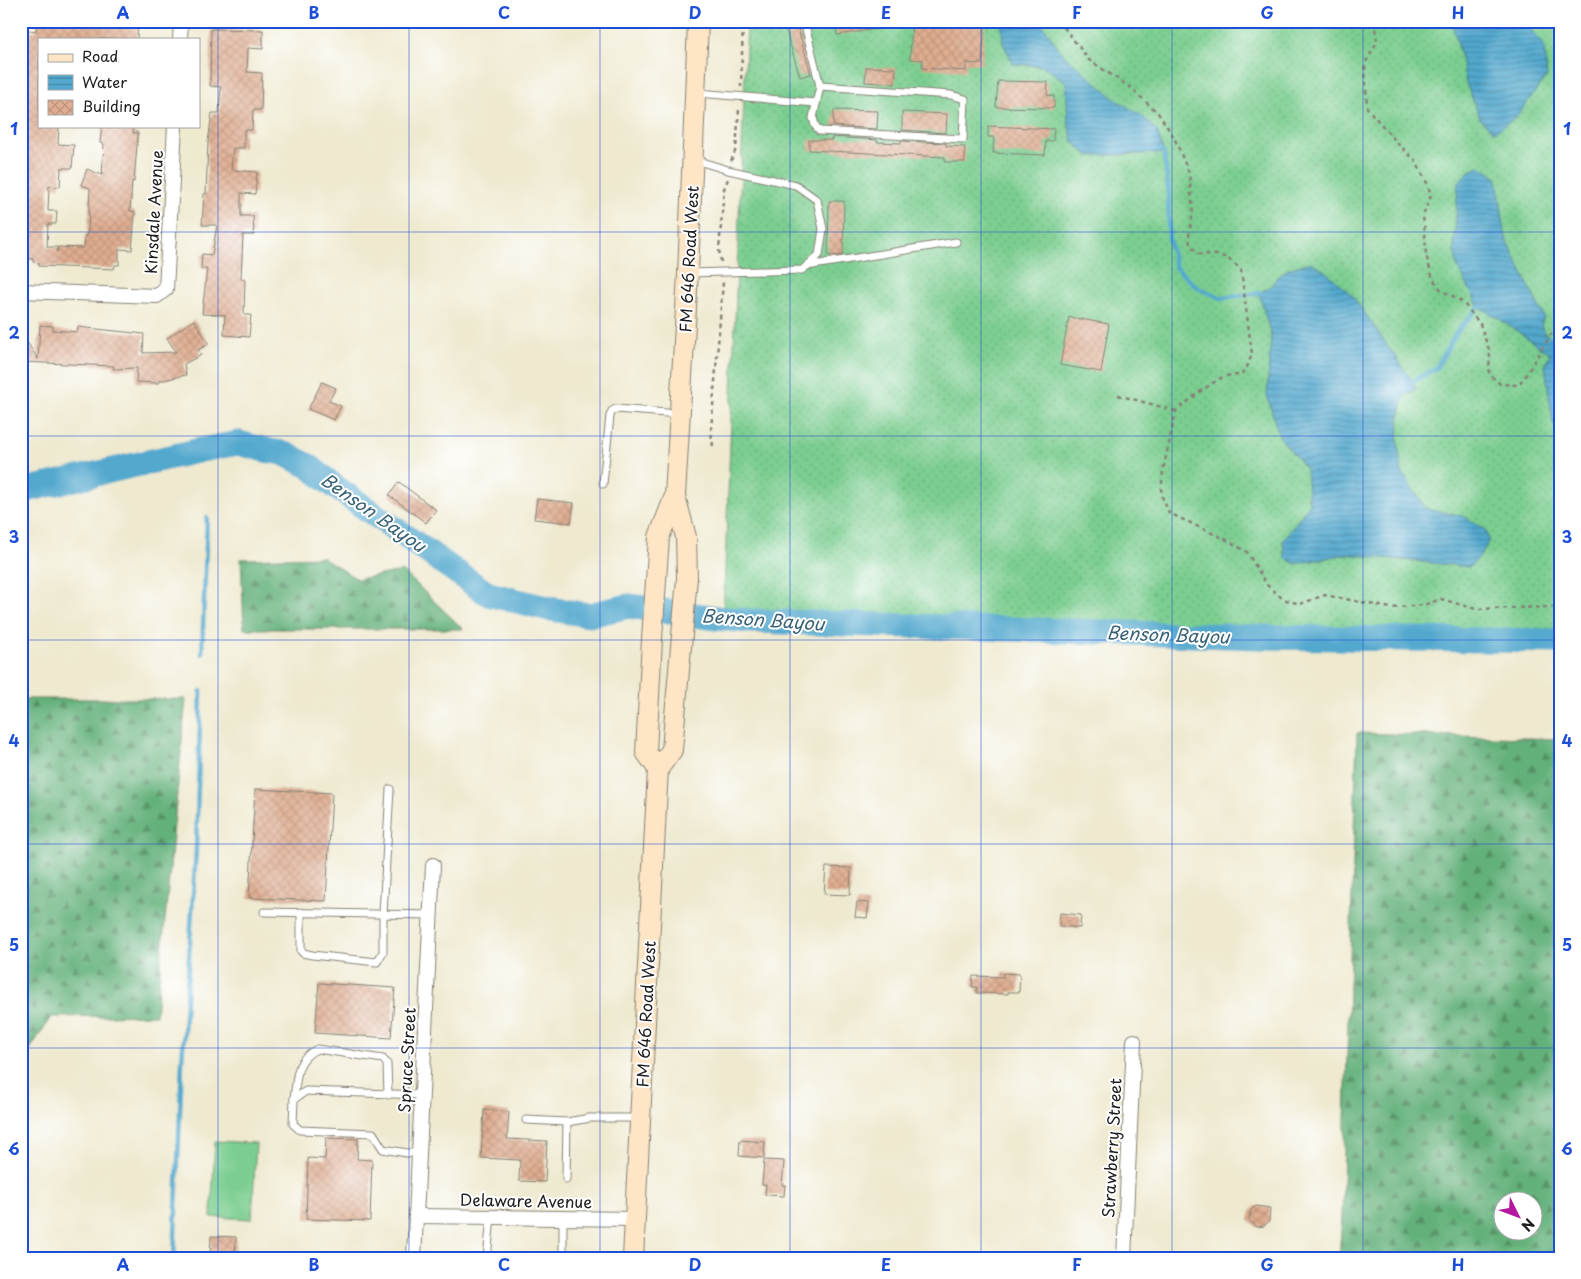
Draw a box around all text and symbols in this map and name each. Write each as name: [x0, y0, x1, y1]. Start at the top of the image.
text: A: [117, 0, 130, 24]
text: B: [309, 0, 320, 24]
text: C: [498, 0, 510, 24]
text: D: [689, 0, 701, 24]
text: E: [881, 0, 891, 24]
text: F: [1072, 0, 1082, 24]
text: G: [1260, 0, 1274, 24]
text: H: [1452, 0, 1464, 24]
legend: [38, 38, 200, 128]
text: Road: [82, 44, 118, 67]
text: Water: [82, 70, 127, 93]
text: Building: [82, 94, 141, 117]
text: 1: [10, 116, 18, 140]
text: 1: [1563, 116, 1571, 140]
street label: Kinsdale Avenue: [138, 150, 168, 274]
street label: FM 646 Road West: [672, 185, 704, 333]
text: 2: [8, 320, 20, 344]
text: 2: [1561, 320, 1573, 344]
water label: Benson Bayou: [316, 466, 433, 559]
text: 3: [9, 524, 19, 548]
text: 3: [1562, 524, 1572, 548]
water label: Benson Bayou: [701, 601, 827, 637]
water label: Benson Bayou: [1106, 618, 1231, 650]
text: 4: [9, 728, 20, 752]
text: 4: [1562, 728, 1573, 752]
text: 5: [9, 932, 19, 956]
text: 5: [1562, 932, 1572, 956]
street label: FM 646 Road West: [629, 940, 661, 1088]
street label: Spruce Street: [391, 1006, 421, 1113]
street label: Strawberry Street: [1095, 1077, 1127, 1219]
text: 6: [8, 1136, 20, 1160]
text: 6: [1561, 1136, 1573, 1160]
street label: Delaware Avenue: [460, 1187, 592, 1213]
north arrow: [1494, 1192, 1544, 1242]
text: N: [1517, 1214, 1540, 1236]
text: A: [117, 1252, 130, 1276]
text: B: [309, 1252, 320, 1276]
text: C: [498, 1252, 510, 1276]
text: D: [689, 1252, 701, 1276]
text: E: [881, 1252, 891, 1276]
text: F: [1072, 1252, 1082, 1276]
text: G: [1260, 1252, 1274, 1276]
text: H: [1452, 1252, 1464, 1276]

